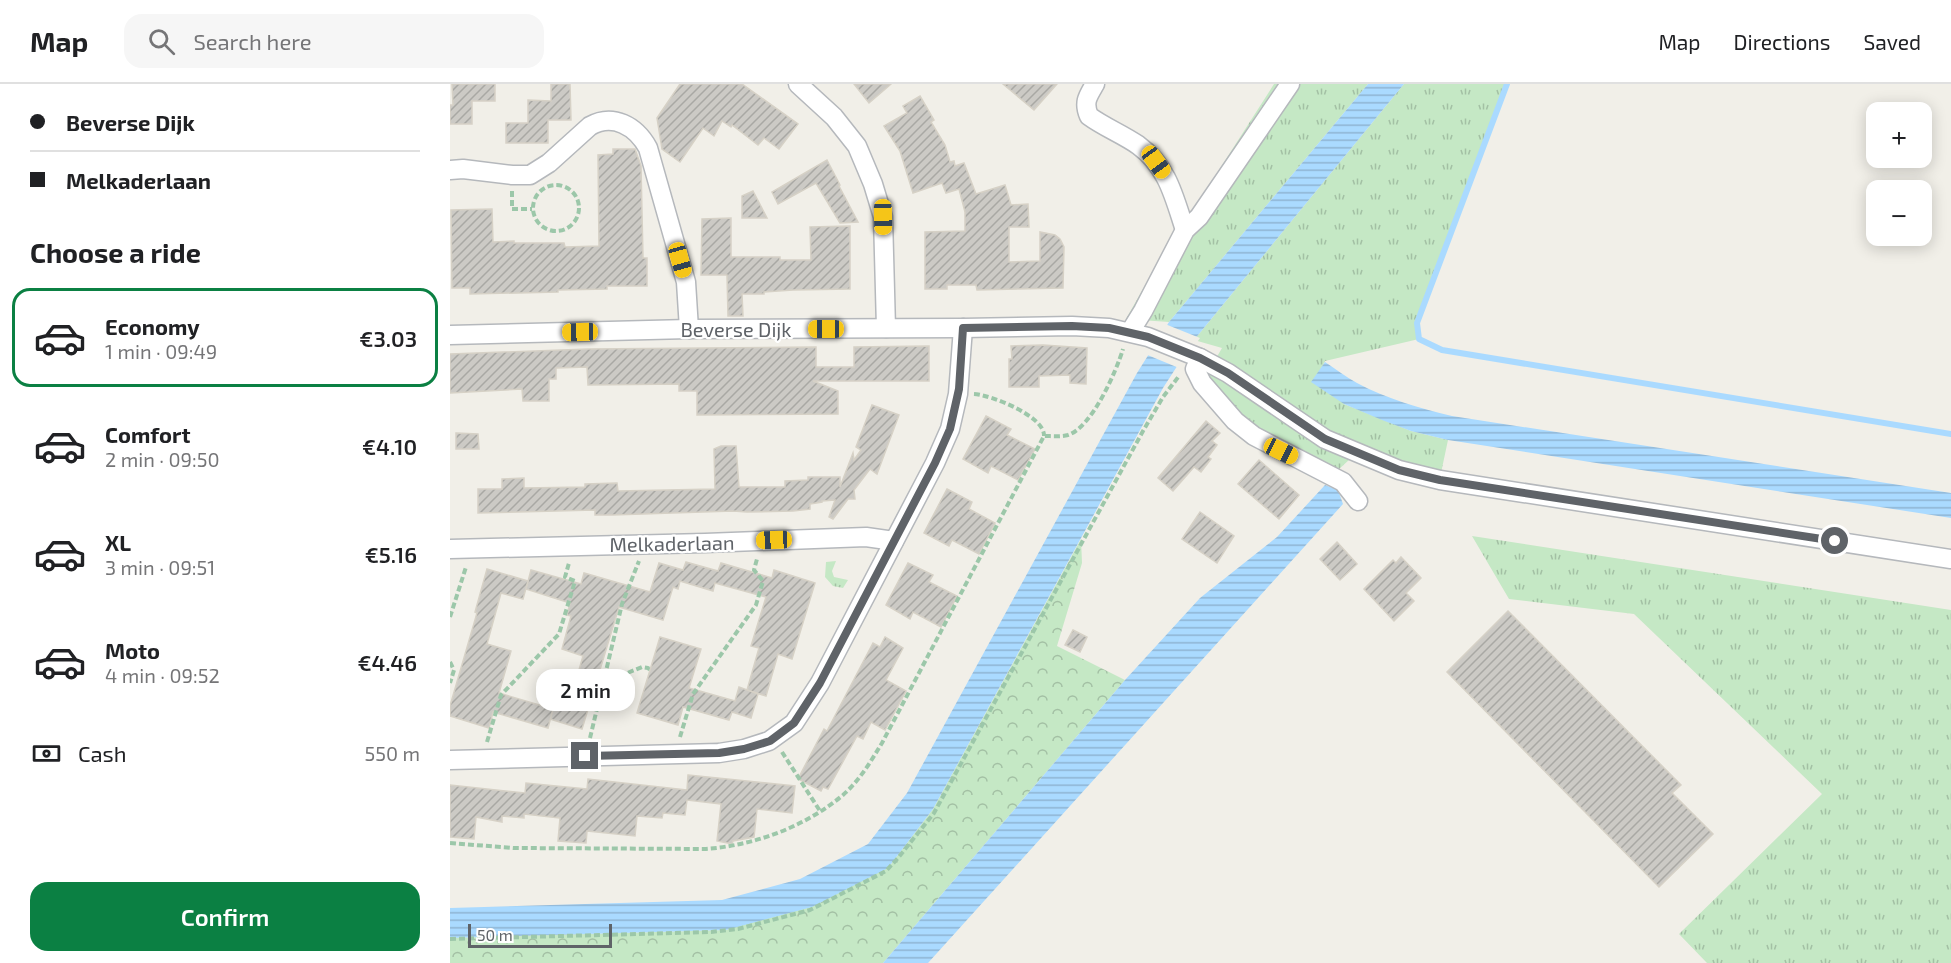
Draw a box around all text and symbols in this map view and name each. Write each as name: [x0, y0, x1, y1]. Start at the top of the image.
search box: [124, 14, 544, 68]
text: Map: [30, 24, 88, 58]
icon: search: [145, 25, 178, 58]
text: Search here: [193, 28, 312, 54]
text: Map: [1658, 29, 1701, 54]
text: Directions: [1734, 29, 1830, 54]
text: Saved: [1863, 29, 1921, 54]
map controls: [1866, 102, 1932, 246]
button: +: [1866, 102, 1932, 168]
text: Beverse Dijk: [66, 109, 195, 135]
car: [1138, 142, 1174, 182]
text: Melkaderlaan: [66, 167, 211, 193]
button: −: [1866, 180, 1932, 246]
car: [874, 199, 892, 235]
text: Choose a ride: [30, 236, 201, 268]
car: [666, 240, 694, 280]
icon: car: [33, 311, 87, 365]
text: Economy: [105, 313, 200, 339]
street label: Beverse Dijk: [680, 317, 792, 341]
car: [808, 320, 844, 338]
car: [562, 323, 598, 341]
text: €3.03: [359, 325, 417, 351]
text: 1 min · 09:49: [105, 339, 217, 363]
icon: car: [33, 419, 87, 473]
text: Comfort: [105, 421, 190, 447]
text: €4.10: [362, 433, 417, 459]
car: [1261, 435, 1301, 467]
text: 2 min · 09:50: [105, 447, 219, 471]
icon: car: [33, 527, 87, 581]
route start: [1821, 527, 1848, 554]
text: XL: [105, 529, 131, 555]
street label: Melkaderlaan: [609, 530, 735, 556]
car: [756, 530, 792, 550]
text: €5.16: [365, 541, 417, 567]
text: 3 min · 09:51: [105, 555, 215, 579]
icon: car: [33, 635, 87, 689]
text: Moto: [105, 637, 160, 663]
text: €4.46: [357, 649, 417, 675]
text: 4 min · 09:52: [105, 663, 220, 687]
callout: 2 min: [536, 669, 634, 711]
text: 2 min: [560, 678, 611, 702]
icon: cash: [30, 737, 63, 770]
text: Cash: [78, 740, 127, 766]
text: 550 m: [365, 741, 420, 765]
route end: [571, 742, 598, 769]
button: Confirm: [30, 882, 420, 951]
scale bar: [468, 921, 612, 948]
text: 50 m: [477, 925, 513, 944]

